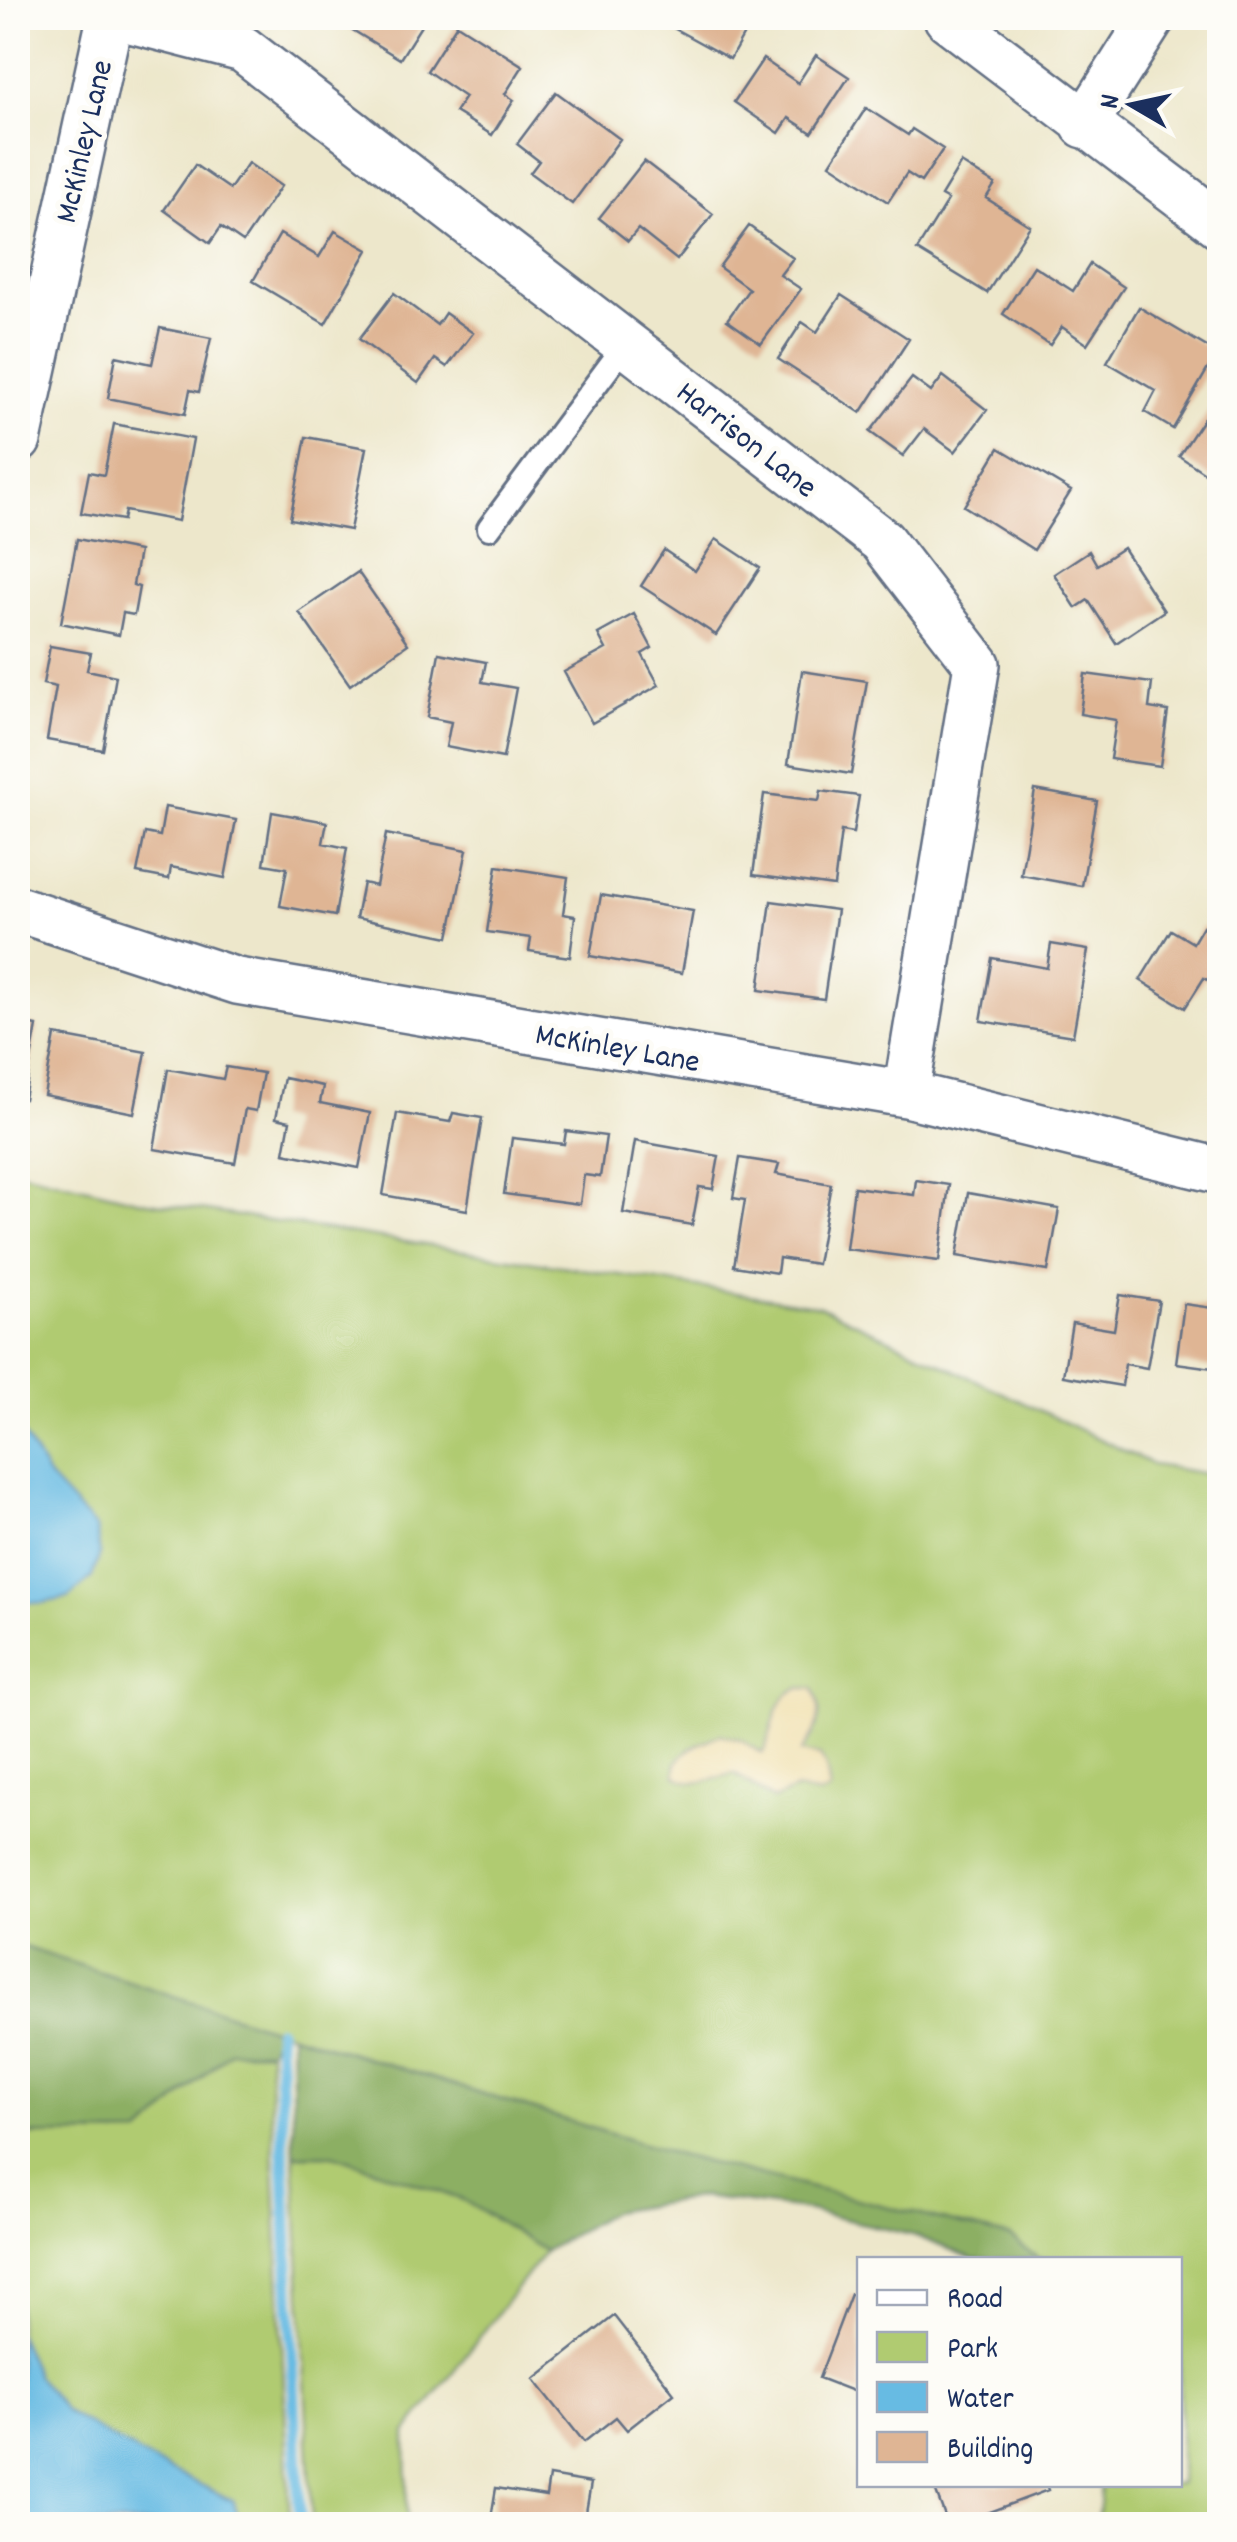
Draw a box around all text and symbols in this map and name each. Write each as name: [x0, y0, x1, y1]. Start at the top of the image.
north arrow: [1082, 55, 1182, 155]
street label: McKinley Lane: [46, 56, 128, 228]
text: N: [1091, 92, 1133, 112]
street label: Harrison Lane: [665, 372, 825, 512]
street label: McKinley Lane: [531, 1014, 703, 1088]
legend: [857, 2257, 1182, 2487]
text: Road: [947, 2280, 1003, 2323]
text: Park: [947, 2330, 998, 2373]
text: Water: [947, 2380, 1014, 2423]
text: Building: [947, 2430, 1033, 2473]

